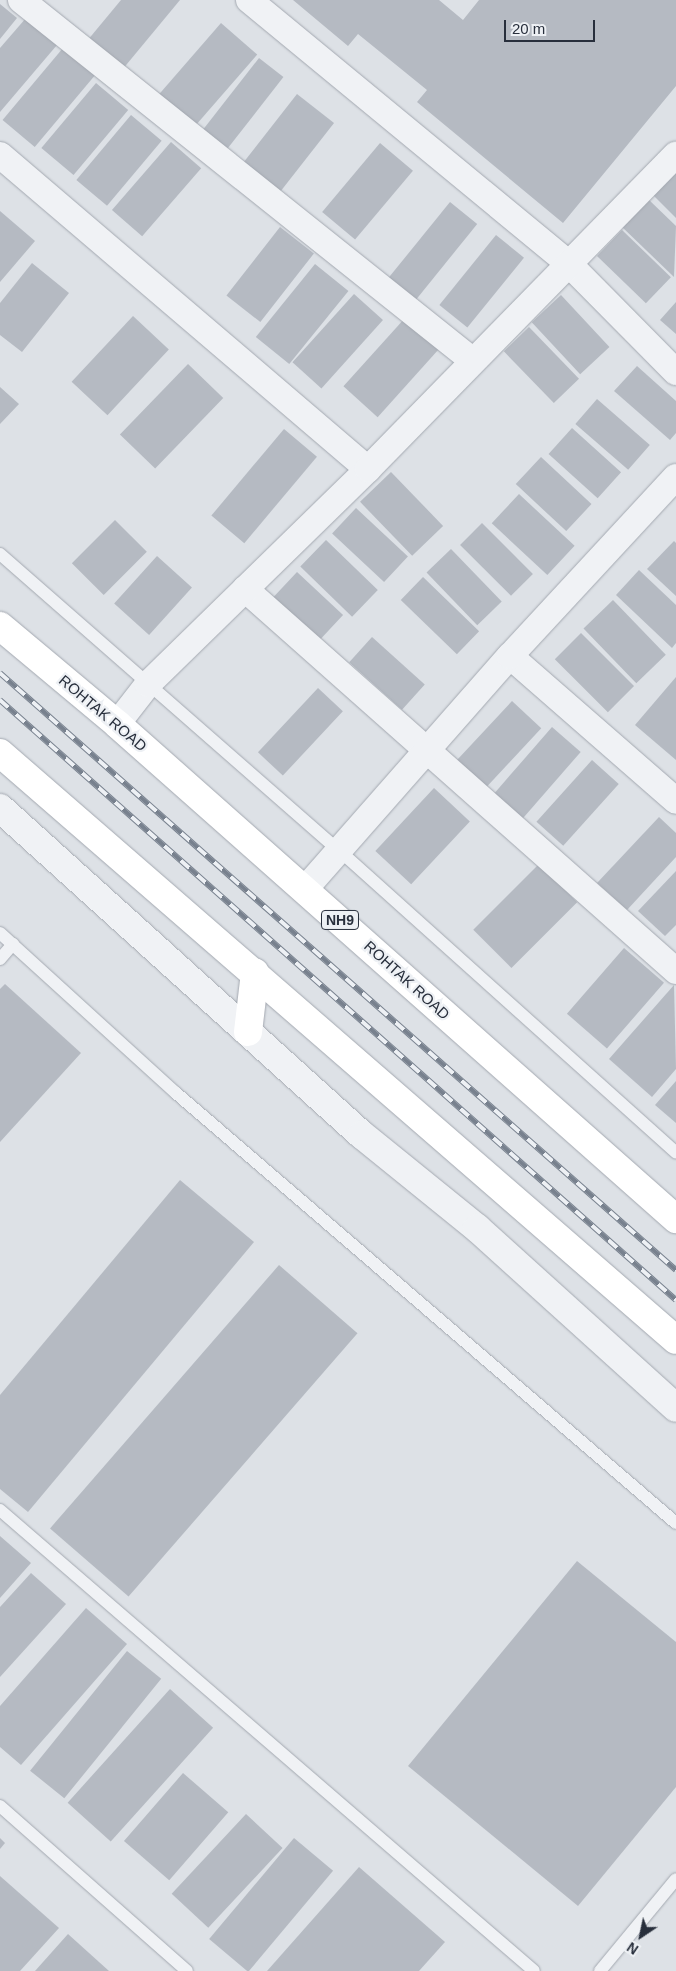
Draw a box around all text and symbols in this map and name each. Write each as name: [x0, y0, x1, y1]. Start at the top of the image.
scale bar: [506, 10, 597, 42]
text: 20 m: [512, 20, 545, 37]
street label: ROHTAK ROAD: [56, 671, 150, 755]
road number: NH9: [320, 908, 360, 932]
street label: ROHTAK ROAD: [361, 937, 453, 1023]
north arrow: [616, 1911, 666, 1961]
text: N: [624, 1939, 641, 1958]

